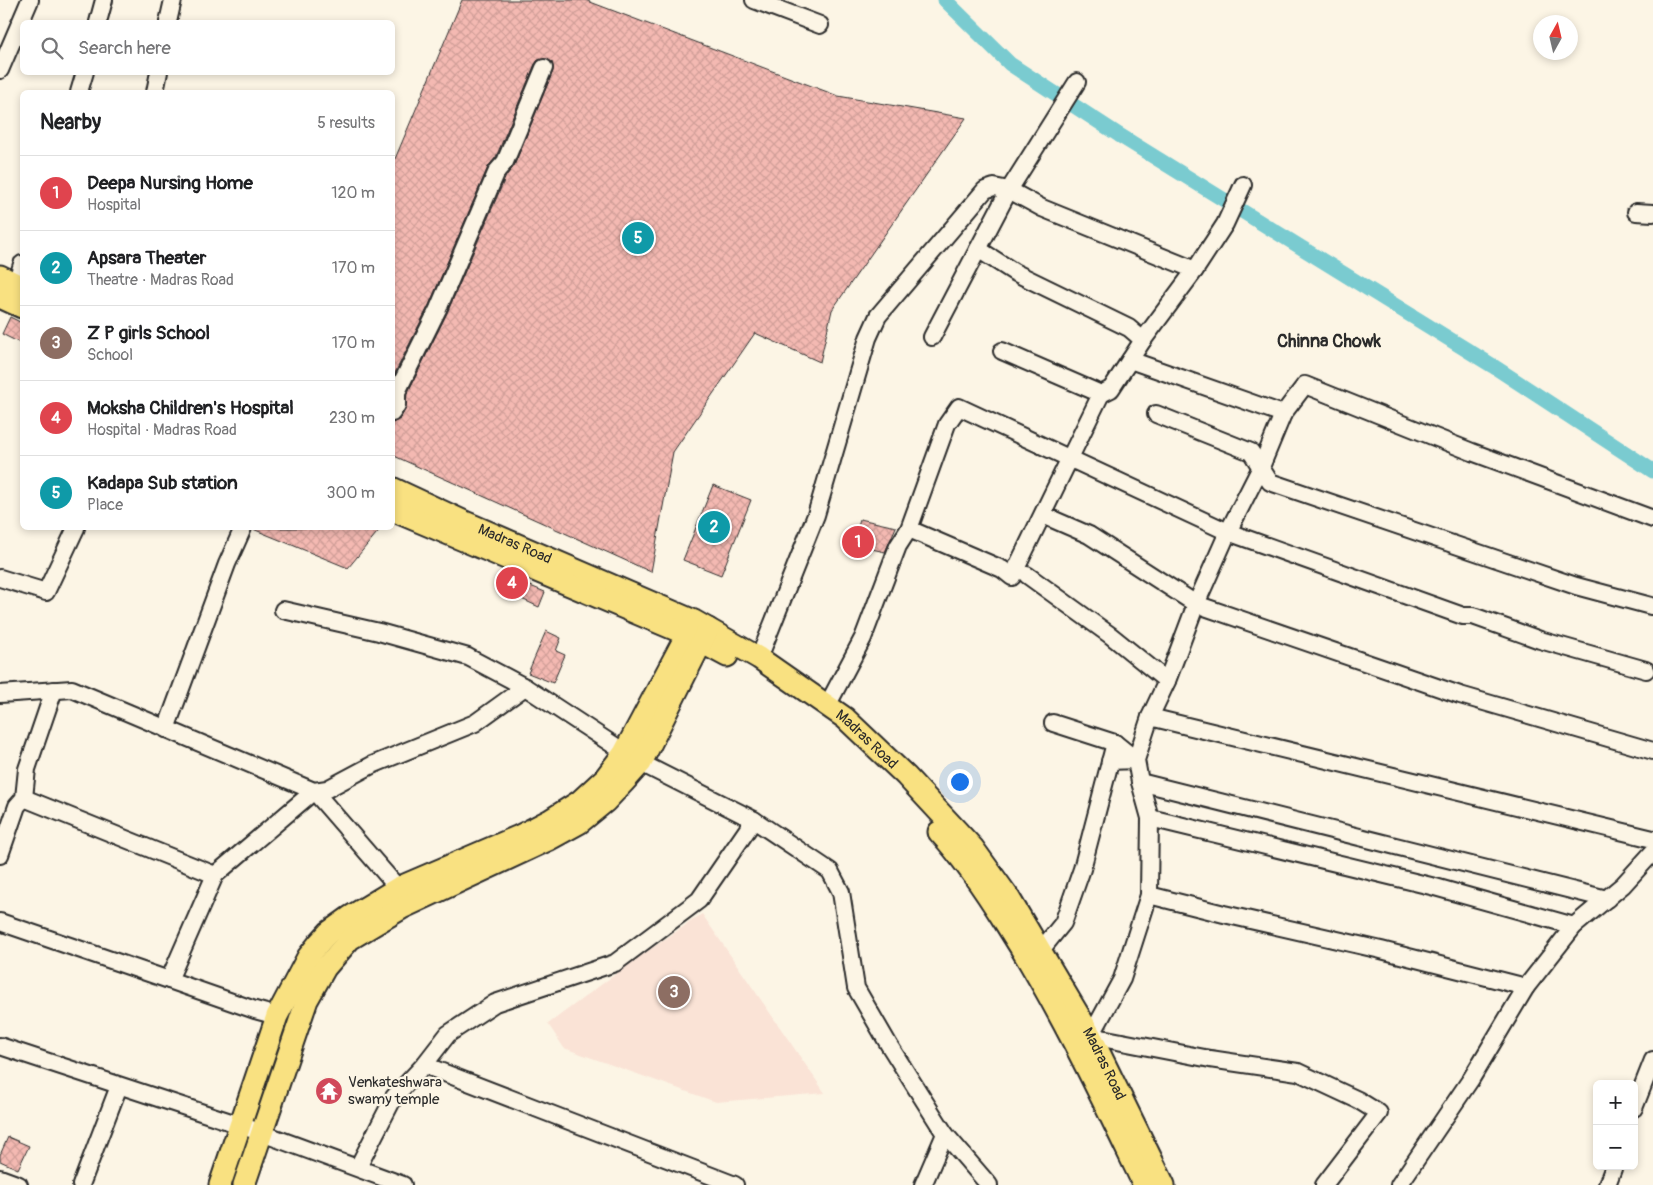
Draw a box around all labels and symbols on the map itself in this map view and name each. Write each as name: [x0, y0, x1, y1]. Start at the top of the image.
north arrow: [1533, 15, 1578, 60]
pin: 5: [622, 219, 654, 257]
district label: Chinna Chowk: [1277, 330, 1382, 353]
pin: 2: [698, 508, 730, 546]
street label: Madras Road: [475, 519, 555, 568]
pin: 1: [842, 523, 874, 561]
pin: 4: [496, 564, 528, 602]
street label: Madras Road: [832, 705, 902, 773]
your location: [947, 769, 973, 795]
pin: 3: [658, 973, 690, 1011]
street label: Madras Road: [1078, 1024, 1130, 1103]
place label: Venkateshwara swamy temple: [348, 1073, 442, 1109]
temple icon: Venkateshwara swamy temple: [314, 1076, 344, 1106]

